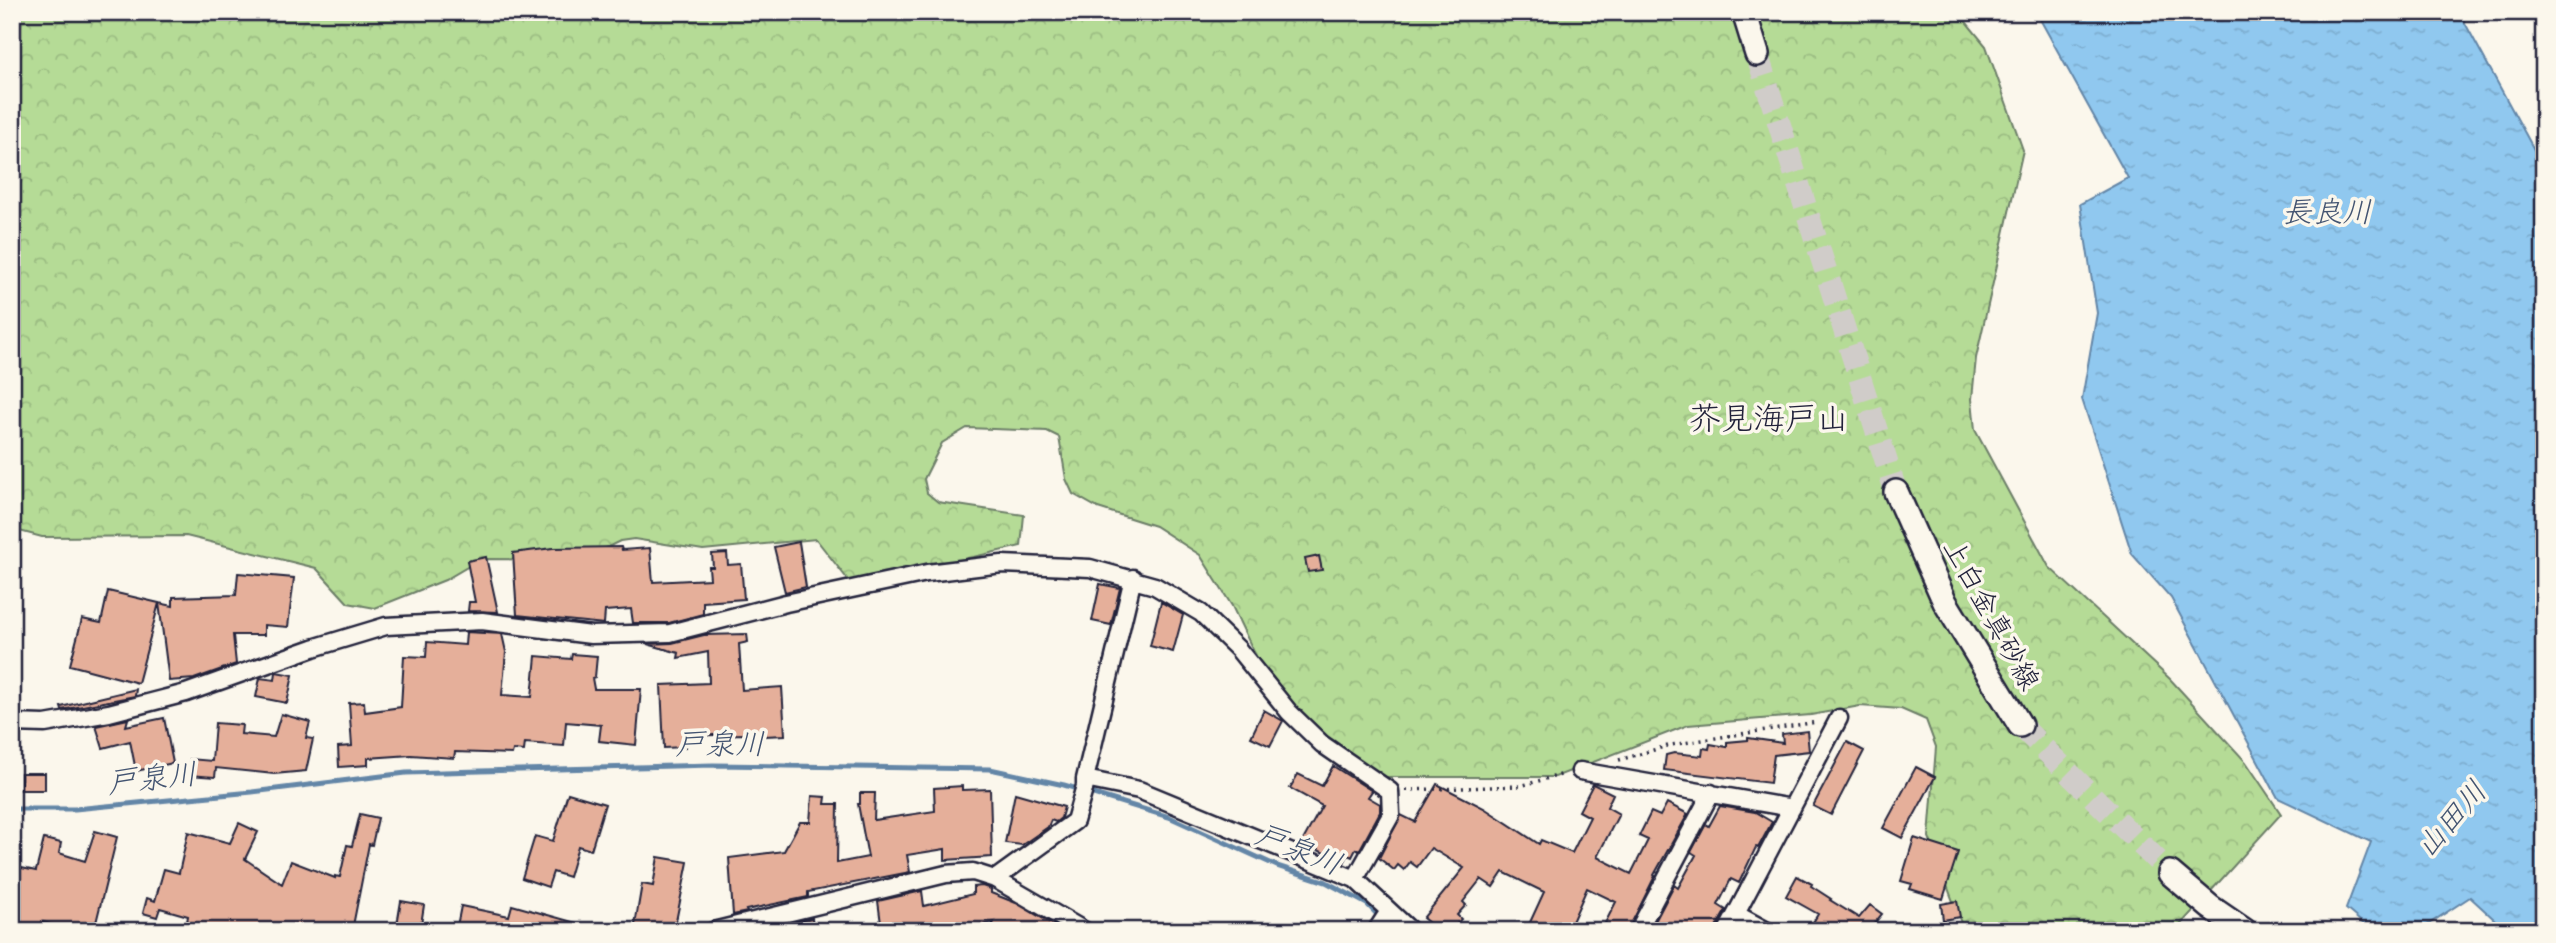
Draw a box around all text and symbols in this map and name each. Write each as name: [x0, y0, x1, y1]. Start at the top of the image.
water label: 長良川: [2282, 194, 2372, 233]
district label: 芥見海戸山: [1689, 399, 1849, 441]
street label: 上白金真砂線: [1933, 533, 2047, 698]
water label: 戸泉川: [675, 726, 765, 765]
water label: 戸泉川: [105, 755, 199, 804]
water label: 山田川: [2408, 773, 2496, 867]
water label: 戸泉川: [1249, 815, 1347, 885]

